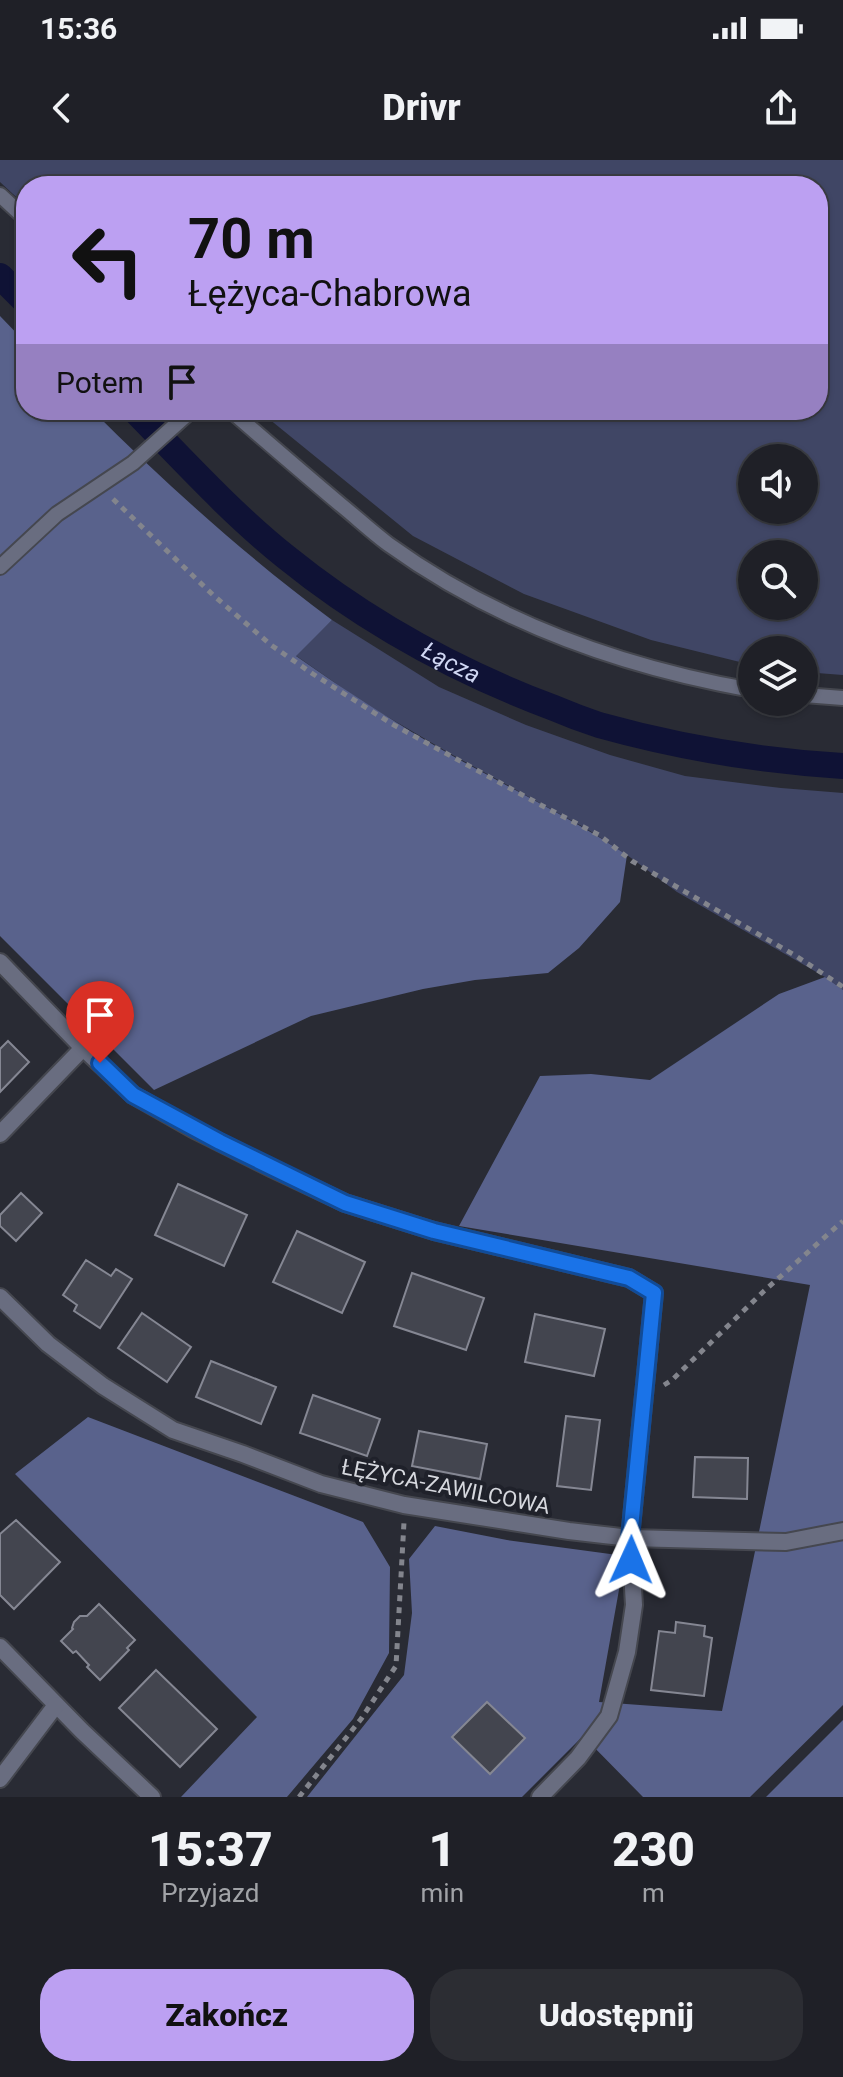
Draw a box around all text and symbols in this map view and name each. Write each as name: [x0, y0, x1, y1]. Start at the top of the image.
text: 15:36: [40, 11, 117, 46]
icon: back: [40, 86, 84, 130]
icon: share: [759, 86, 803, 130]
text: Drivr: [382, 87, 461, 129]
text: 70 m: [188, 206, 315, 272]
icon: left: [56, 208, 160, 312]
text: Łężyca-Chabrowa: [188, 273, 472, 315]
icon: arrive: [160, 360, 204, 404]
text: Potem: [56, 365, 144, 400]
map controls: [738, 444, 818, 716]
button: sound: [738, 444, 818, 524]
button: search: [738, 540, 818, 620]
water label: Łącza: [417, 636, 485, 689]
button: layers: [738, 636, 818, 716]
pin: [66, 981, 134, 1063]
icon: arrive: [78, 993, 122, 1037]
street label: ŁĘŻYCA-ZAWILCOWA: [340, 1454, 553, 1519]
position arrow: [589, 1518, 673, 1602]
text: 15:37: [148, 1821, 273, 1878]
text: 1: [428, 1821, 456, 1878]
text: 230: [612, 1821, 695, 1878]
text: Przyjazd: [161, 1878, 259, 1908]
text: min: [421, 1878, 464, 1908]
text: m: [642, 1878, 665, 1908]
button: Zakończ: [40, 1969, 414, 2061]
button: Udostępnij: [430, 1969, 803, 2061]

